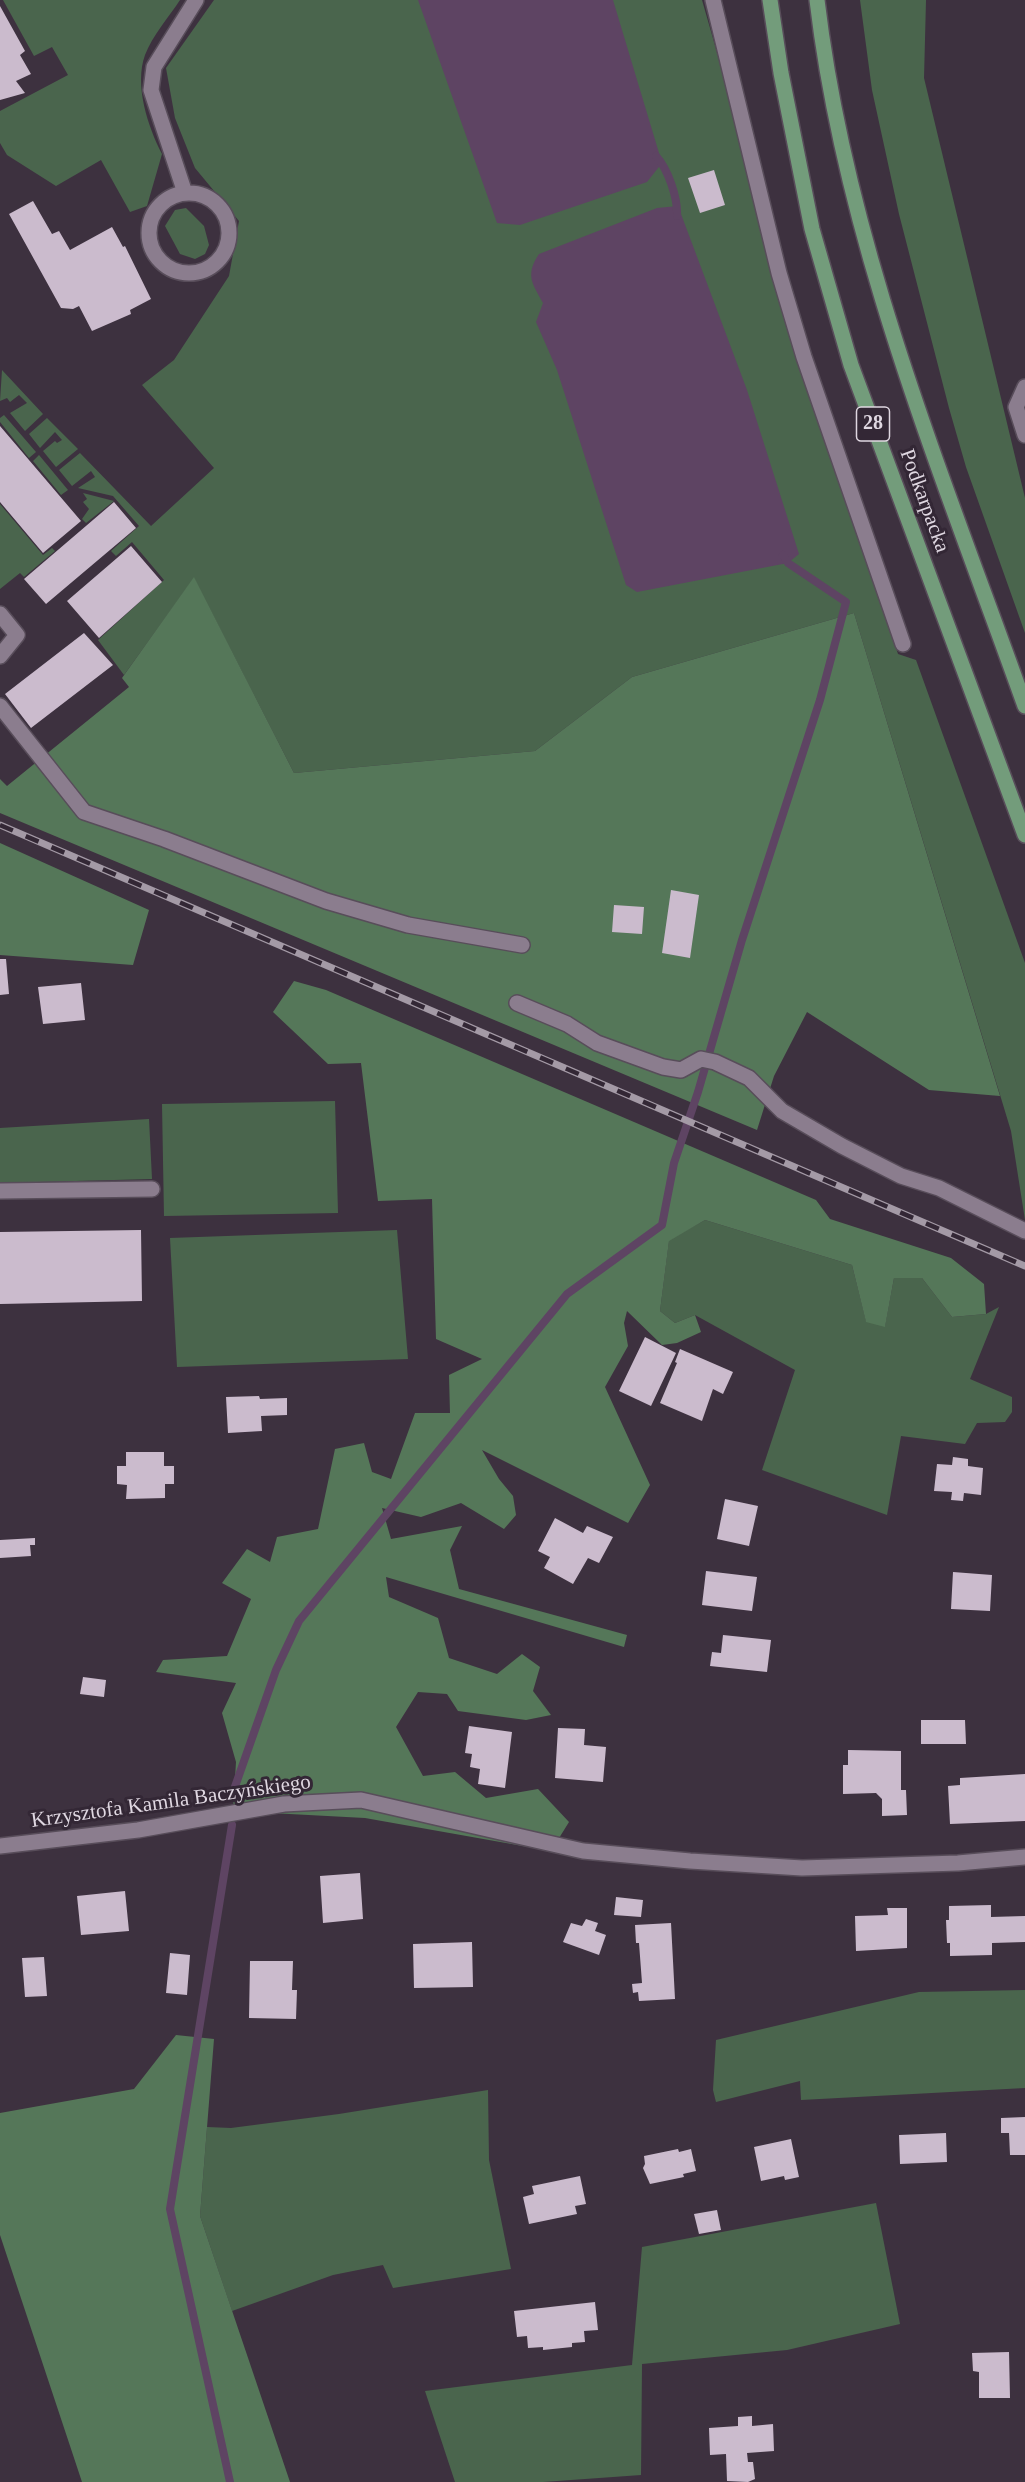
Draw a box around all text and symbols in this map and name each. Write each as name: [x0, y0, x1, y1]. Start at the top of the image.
road number: 28: [856, 407, 890, 441]
street label: Podkarpacka: [894, 446, 954, 556]
street label: Krzysztofa Kamila Baczyńskiego: [30, 1770, 312, 1834]

